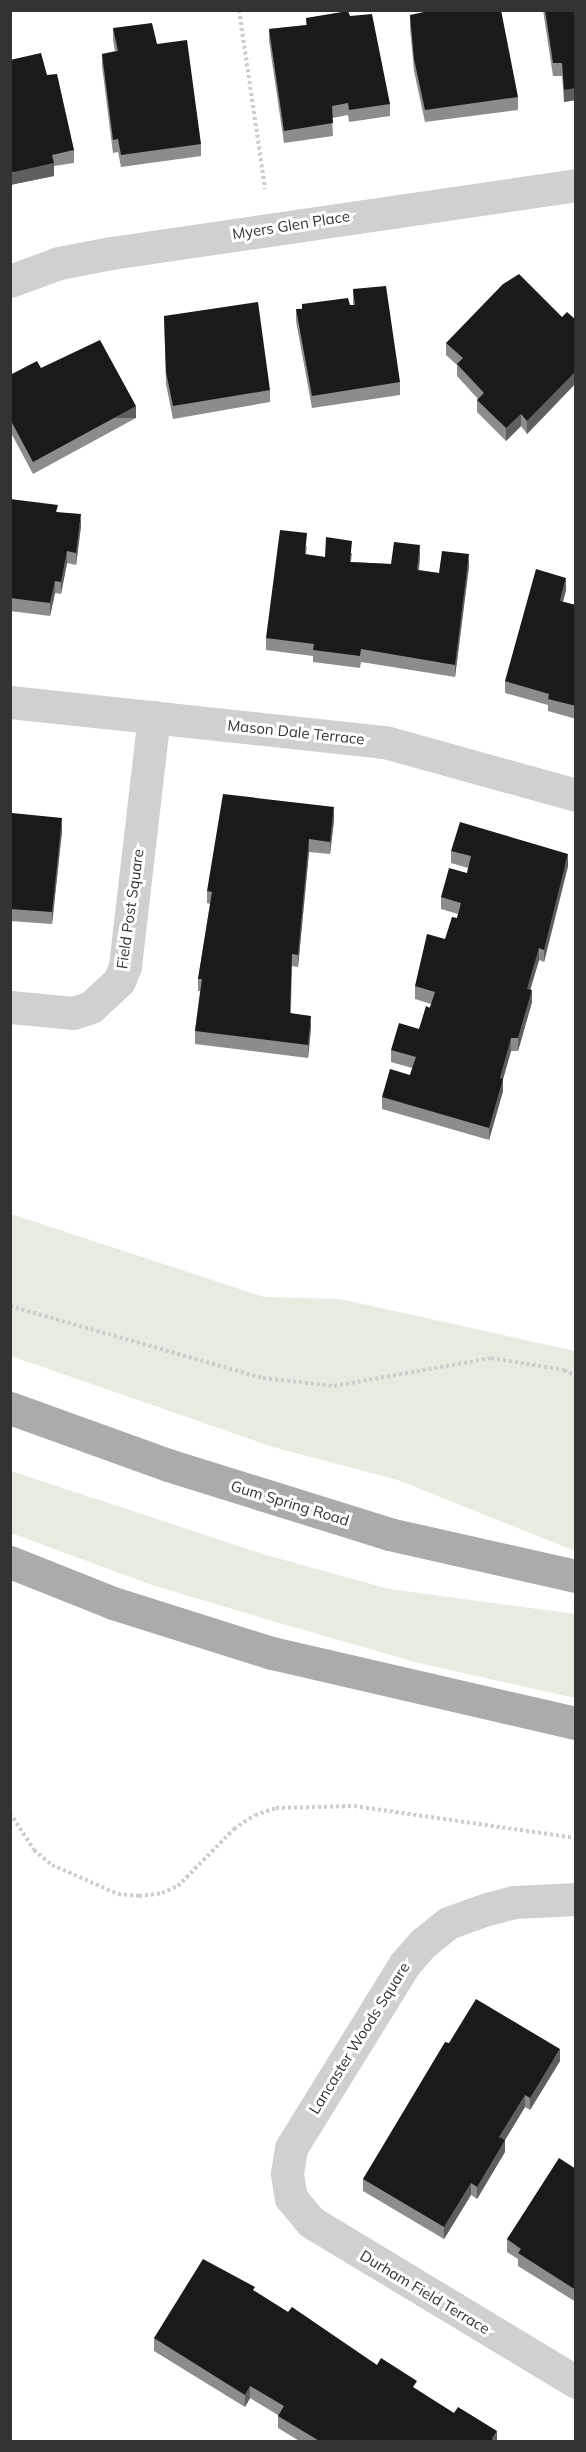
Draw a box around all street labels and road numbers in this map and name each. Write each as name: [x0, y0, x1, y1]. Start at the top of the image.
street label: Myers Glen Place: [231, 207, 351, 243]
street label: Mason Dale Terrace: [227, 716, 365, 748]
street label: Field Post Square: [113, 848, 147, 970]
street label: Gum Spring Road: [229, 1476, 351, 1530]
street label: Lancaster Woods Square: [305, 1959, 413, 2117]
street label: Durham Field Terrace: [357, 2246, 493, 2338]

